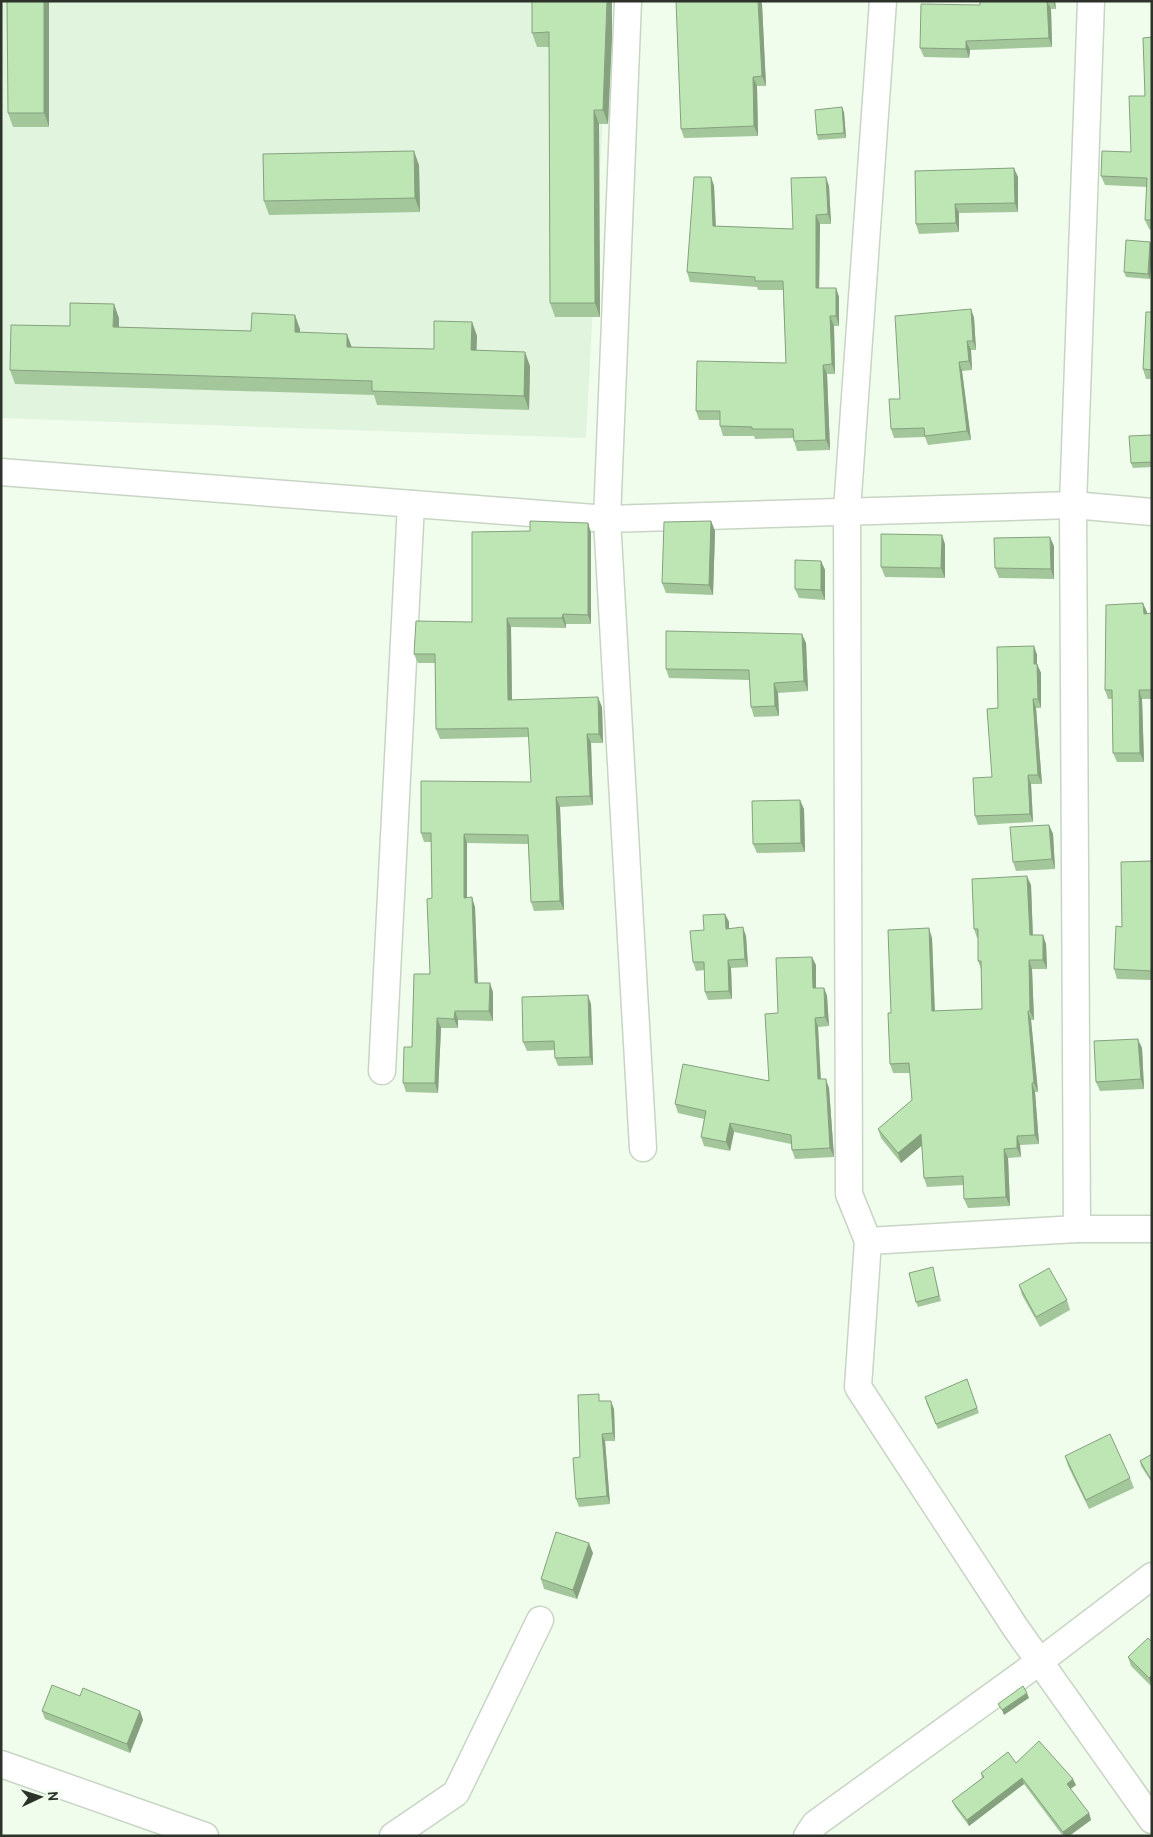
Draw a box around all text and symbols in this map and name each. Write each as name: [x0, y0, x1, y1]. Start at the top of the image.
north arrow: [15, 1772, 65, 1822]
text: N: [43, 1791, 60, 1802]

